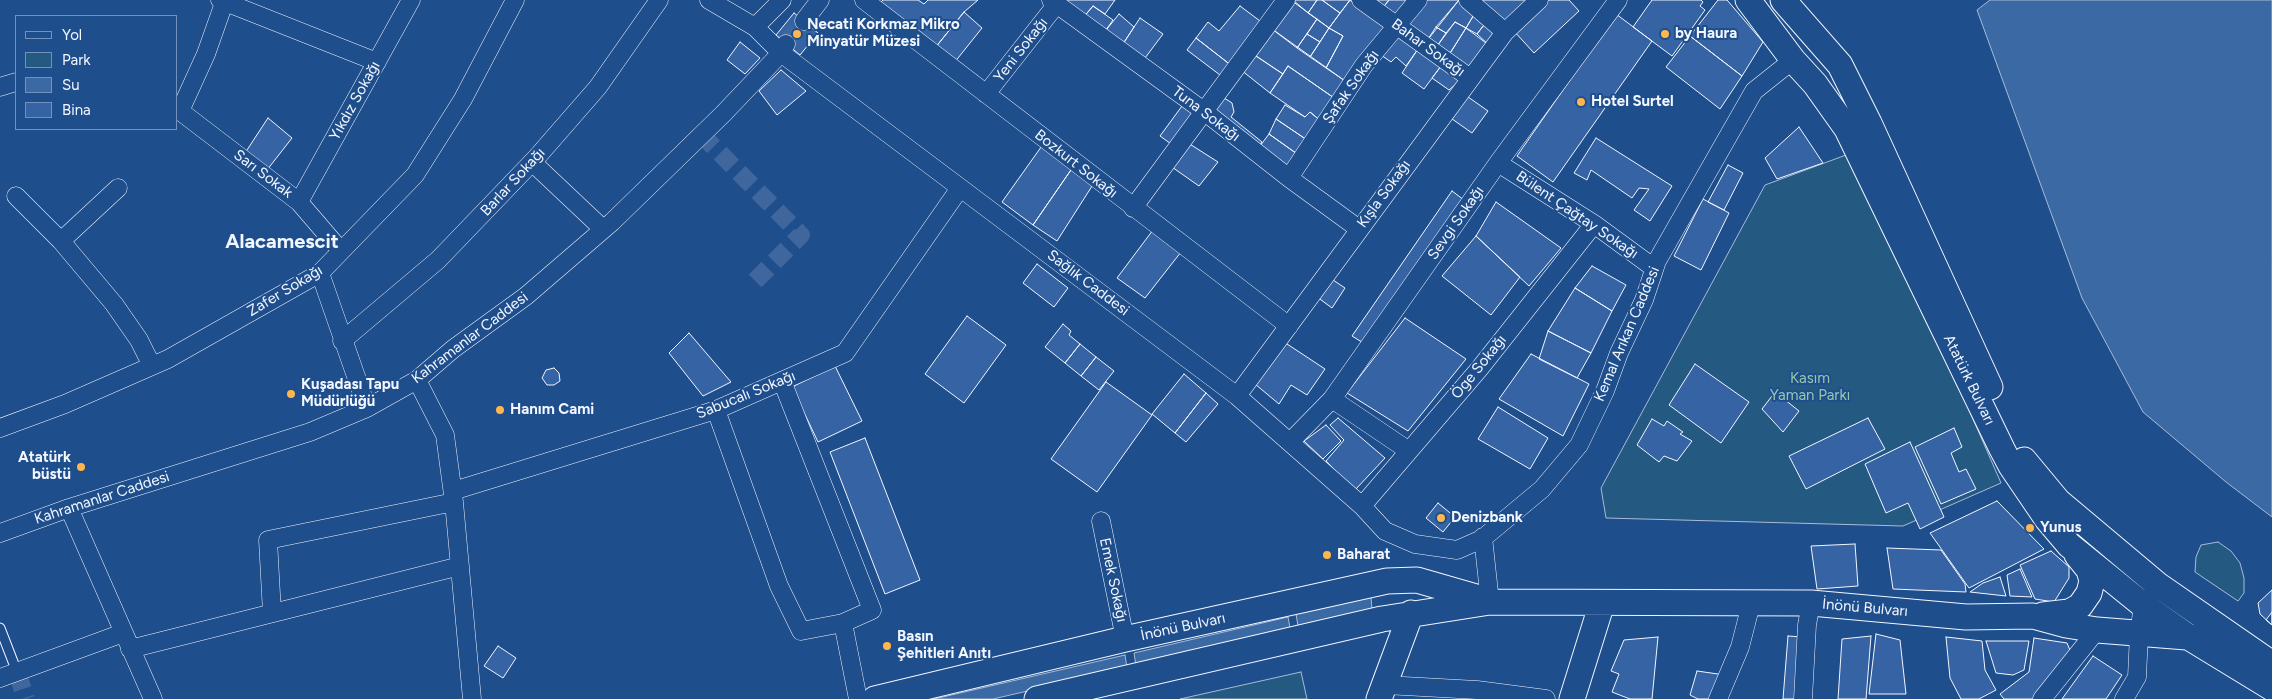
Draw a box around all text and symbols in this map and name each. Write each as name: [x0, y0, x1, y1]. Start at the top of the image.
street label: Yeni Sokağı: [990, 14, 1052, 86]
legend: [15, 15, 178, 130]
street label: Bahar Sokağı: [1388, 15, 1468, 81]
place label: Necati Korkmaz Mikro Minyatür Müzesi: [807, 16, 960, 51]
place label: by Haura: [1675, 25, 1737, 43]
text: Yol: [62, 26, 82, 44]
marker: Necati Korkmaz Mikro Minyatür Müzesi: [791, 28, 803, 40]
marker: by Haura: [1659, 28, 1671, 40]
street label: Şafak Sokağı: [1319, 47, 1383, 127]
text: Park: [62, 51, 91, 69]
street label: Yıkdız Sokağı: [326, 58, 384, 144]
text: Su: [62, 76, 80, 94]
street label: Tuna Sokağı: [1168, 83, 1244, 145]
place label: Hotel Surtel: [1591, 93, 1674, 111]
marker: Hotel Surtel: [1575, 96, 1587, 108]
text: Bina: [62, 101, 91, 119]
street label: Bozkurt Sokağı: [1031, 126, 1121, 202]
street label: Barlar Sokağı: [477, 144, 549, 220]
street label: Sarı Sokak: [230, 146, 296, 202]
street label: Kışla Sokağı: [1353, 157, 1415, 231]
street label: Bülent Çağtay Sokağı: [1512, 167, 1642, 263]
street label: Sevgi Sokağı: [1424, 183, 1488, 263]
district label: Alacamescit: [225, 230, 339, 254]
street label: Sağlık Caddesi: [1043, 246, 1133, 320]
street label: Zafer Sokağı: [244, 261, 326, 321]
street label: Kemal Arıkan Caddesi: [1590, 264, 1664, 404]
street label: Kahramanlar Caddesi: [408, 288, 532, 388]
street label: Öge Sokağı: [1448, 331, 1510, 403]
street label: Atatürk Bulvarı: [1939, 332, 1999, 428]
street label: Sabucalı Sokağı: [694, 367, 798, 423]
park label: Kasım Yaman Parkı: [1770, 370, 1850, 405]
place label: Kuşadası Tapu Müdürlüğü: [301, 376, 399, 411]
marker: Kuşadası Tapu Müdürlüğü: [285, 388, 297, 400]
place label: Hanım Cami: [510, 401, 594, 419]
marker: Hanım Cami: [494, 404, 506, 416]
place label: Atatürk büstü: [18, 449, 71, 484]
marker: Atatürk büstü: [75, 461, 87, 473]
street label: Kahramanlar Caddesi: [32, 468, 172, 528]
place label: Denizbank: [1451, 509, 1523, 527]
marker: Denizbank: [1435, 512, 1447, 524]
place label: Yunus: [2040, 519, 2082, 537]
marker: Yunus: [2024, 522, 2036, 534]
street label: Emek Sokağı: [1095, 536, 1131, 624]
place label: Baharat: [1337, 546, 1390, 564]
marker: Baharat: [1321, 549, 1333, 561]
street label: İnönü Bulvarı: [1821, 595, 1909, 621]
street label: İnönü Bulvarı: [1139, 609, 1227, 645]
place label: Basın Şehitleri Anıtı: [897, 628, 991, 663]
marker: Basın Şehitleri Anıtı: [881, 640, 893, 652]

